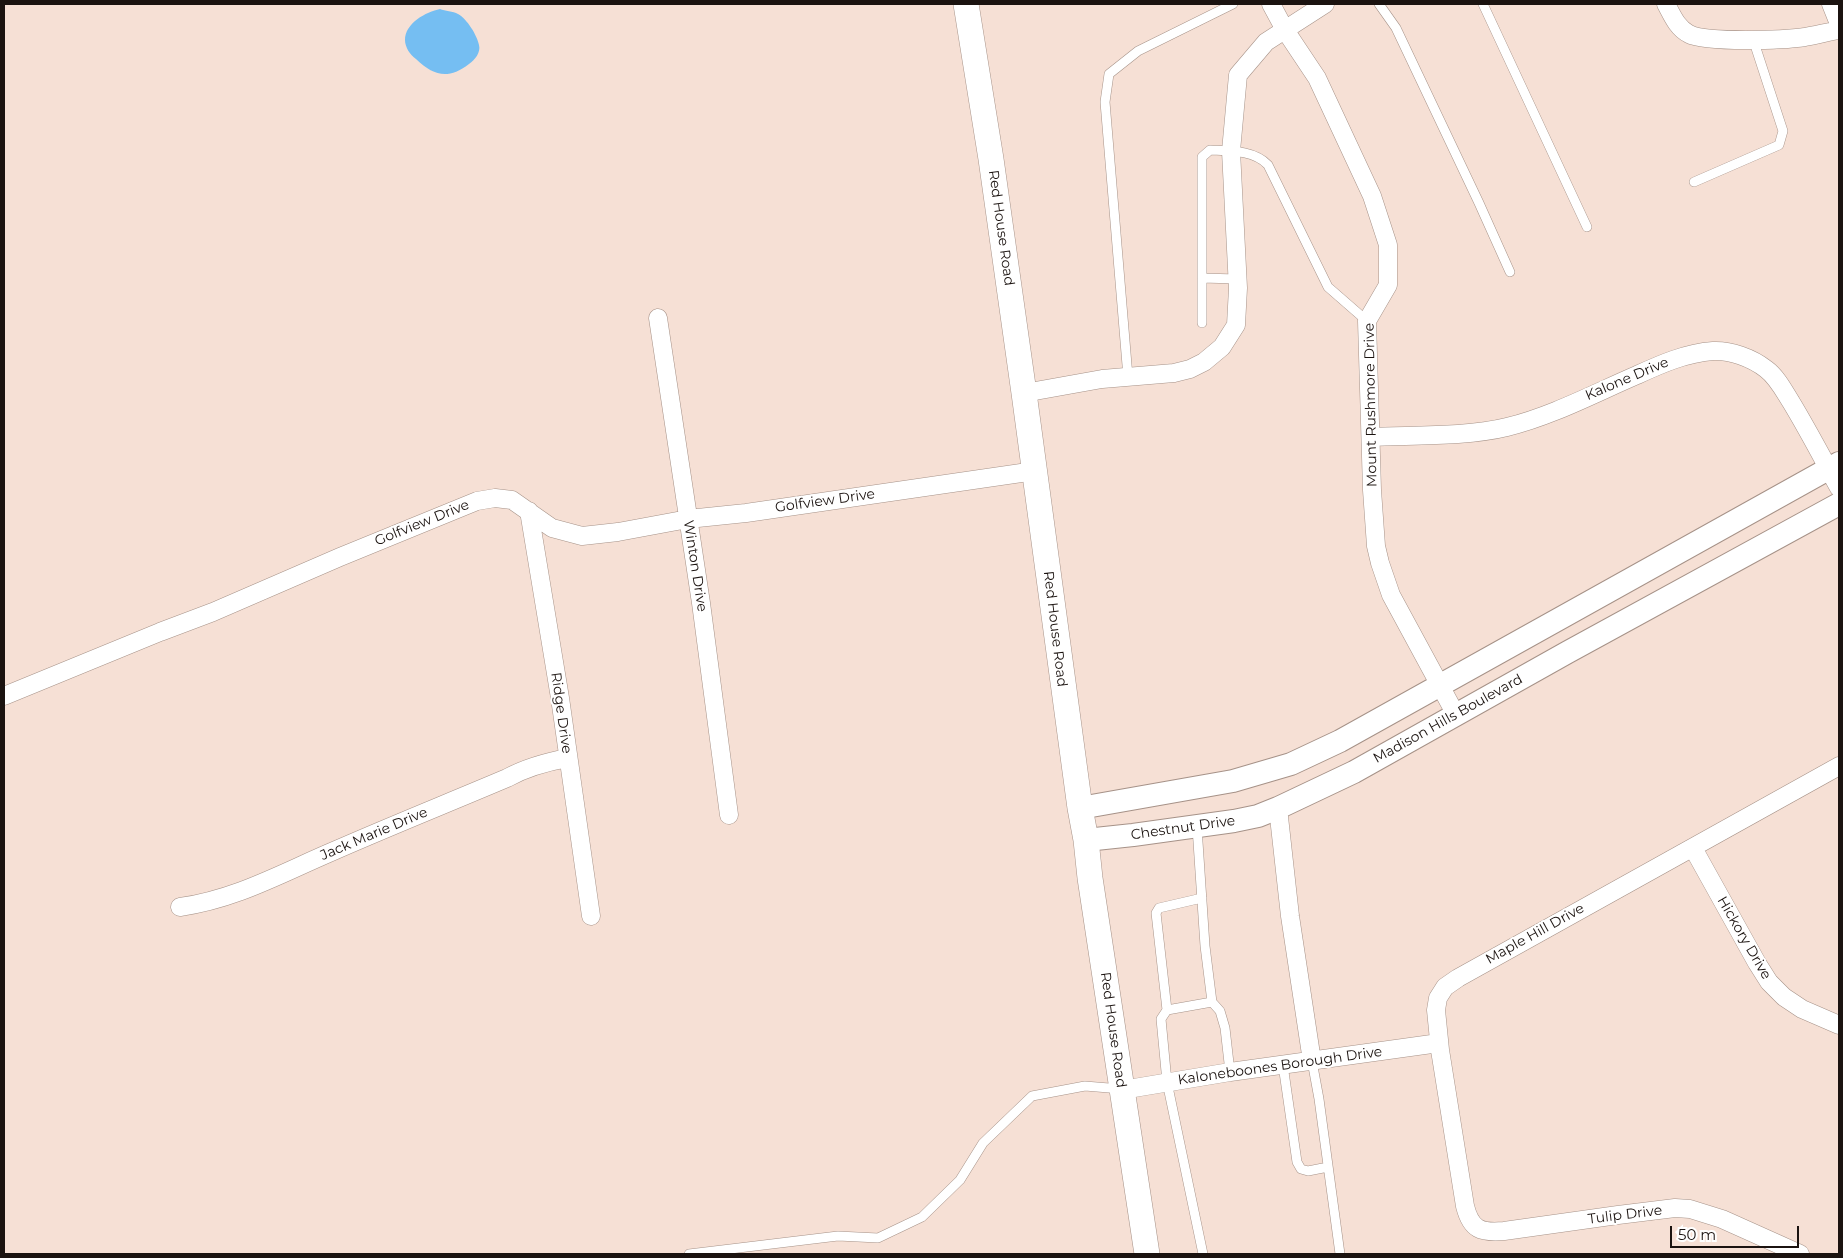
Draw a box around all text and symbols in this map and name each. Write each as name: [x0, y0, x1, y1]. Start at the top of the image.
street label: Red House Road: [985, 169, 1017, 287]
street label: Mount Rushmore Drive: [1361, 323, 1381, 487]
street label: Kalone Drive: [1583, 354, 1671, 404]
street label: Golfview Drive: [774, 486, 876, 516]
street label: Golfview Drive: [372, 496, 472, 550]
street label: Winton Drive: [679, 519, 711, 613]
street label: Red House Road: [1040, 570, 1070, 688]
street label: Ridge Drive: [547, 671, 575, 755]
street label: Madison Hills Boulevard: [1370, 671, 1526, 767]
street label: Jack Marie Drive: [318, 804, 430, 864]
street label: Chestnut Drive: [1130, 812, 1236, 844]
street label: Hickory Drive: [1713, 893, 1775, 983]
street label: Maple Hill Drive: [1483, 900, 1587, 968]
street label: Red House Road: [1097, 971, 1129, 1089]
street label: Kaloneboones Borough Drive: [1177, 1043, 1383, 1089]
street label: Tulip Drive: [1587, 1202, 1663, 1228]
scale bar: [1673, 1216, 1802, 1248]
text: 50 m: [1678, 1225, 1716, 1244]

